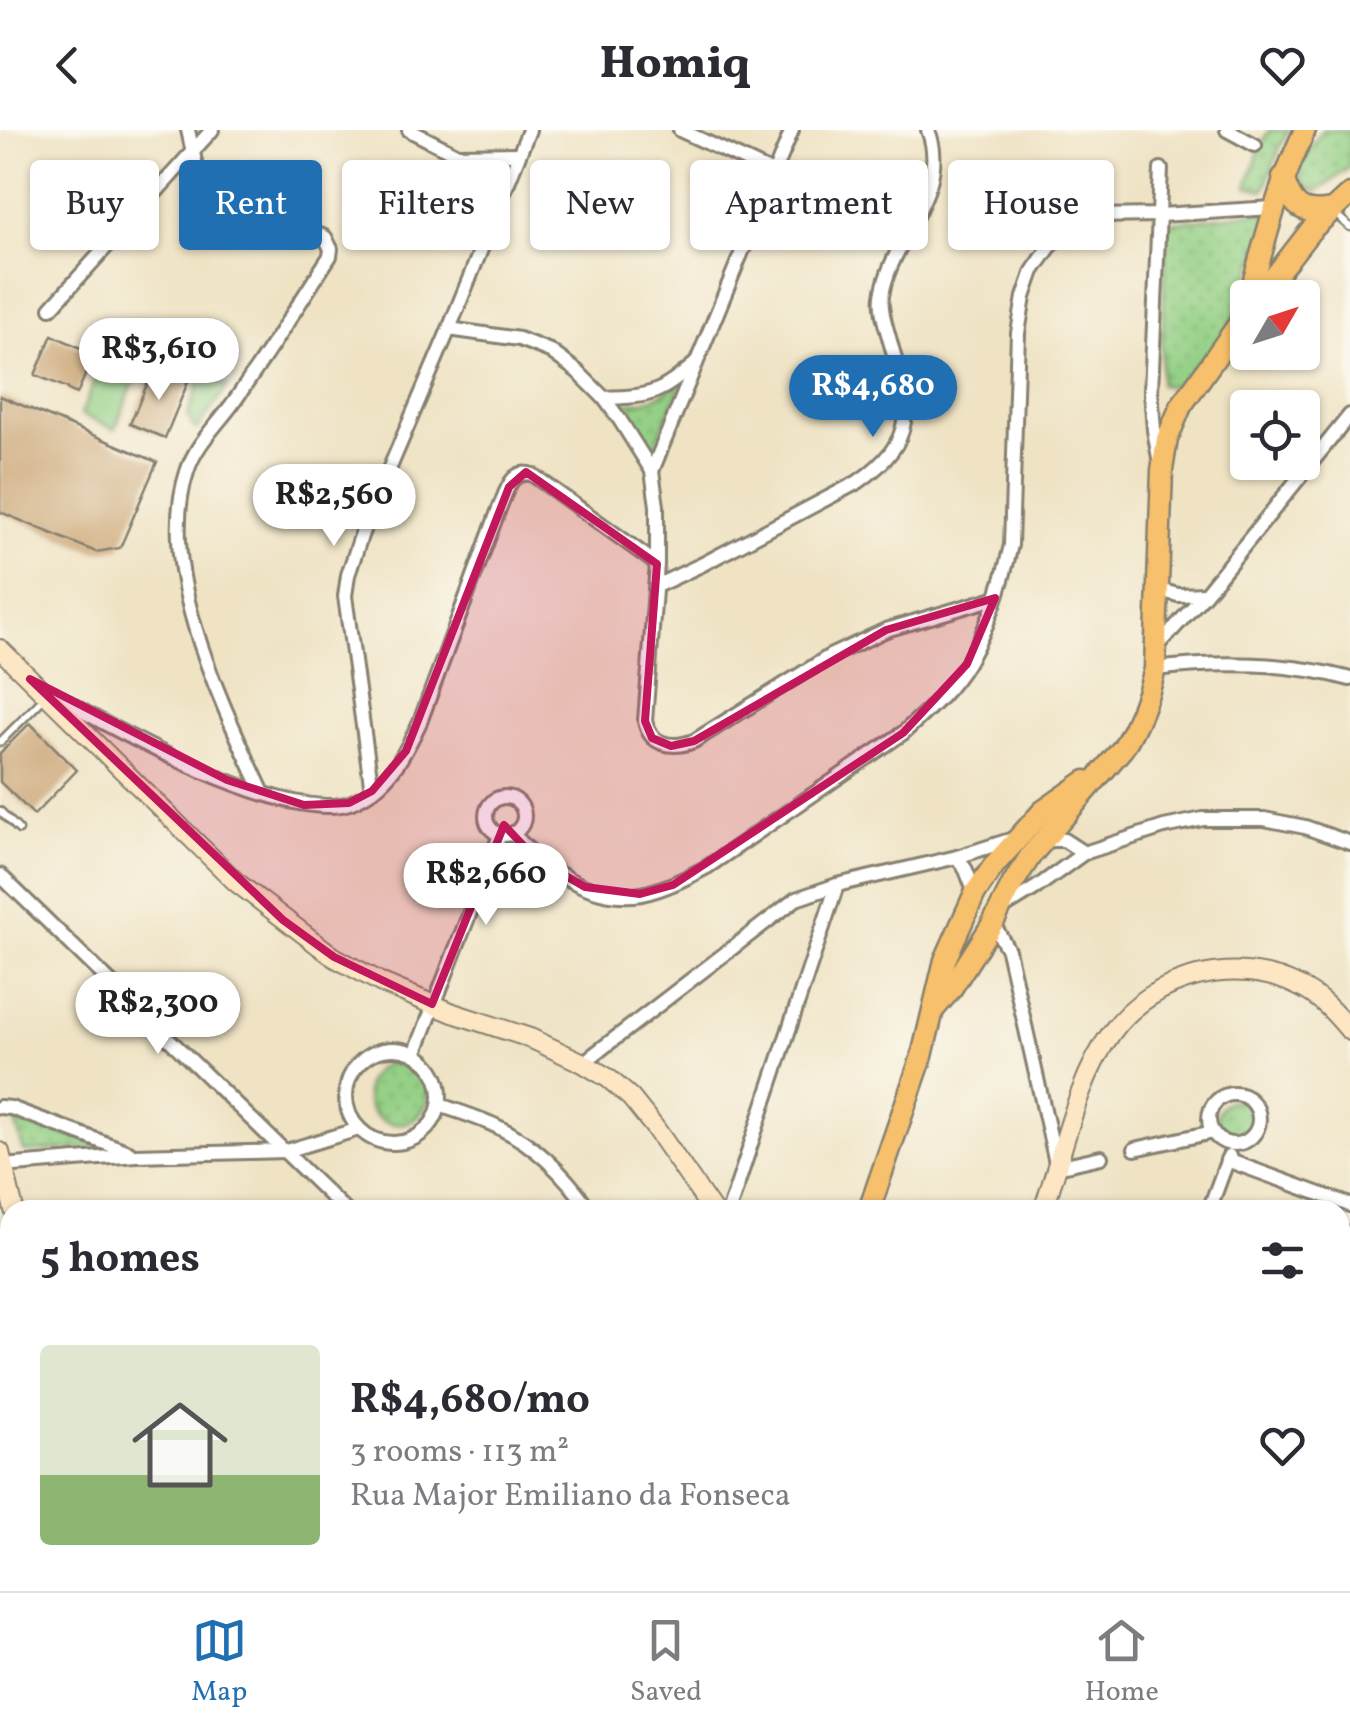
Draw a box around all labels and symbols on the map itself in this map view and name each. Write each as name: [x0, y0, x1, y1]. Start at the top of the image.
north arrow: [1230, 280, 1320, 370]
pin: R$3,610: [67, 318, 251, 403]
pin: R$4,680: [781, 355, 965, 440]
pin: R$2,560: [242, 464, 426, 549]
pin: R$2,660: [394, 843, 578, 928]
pin: R$2,300: [66, 972, 250, 1057]

